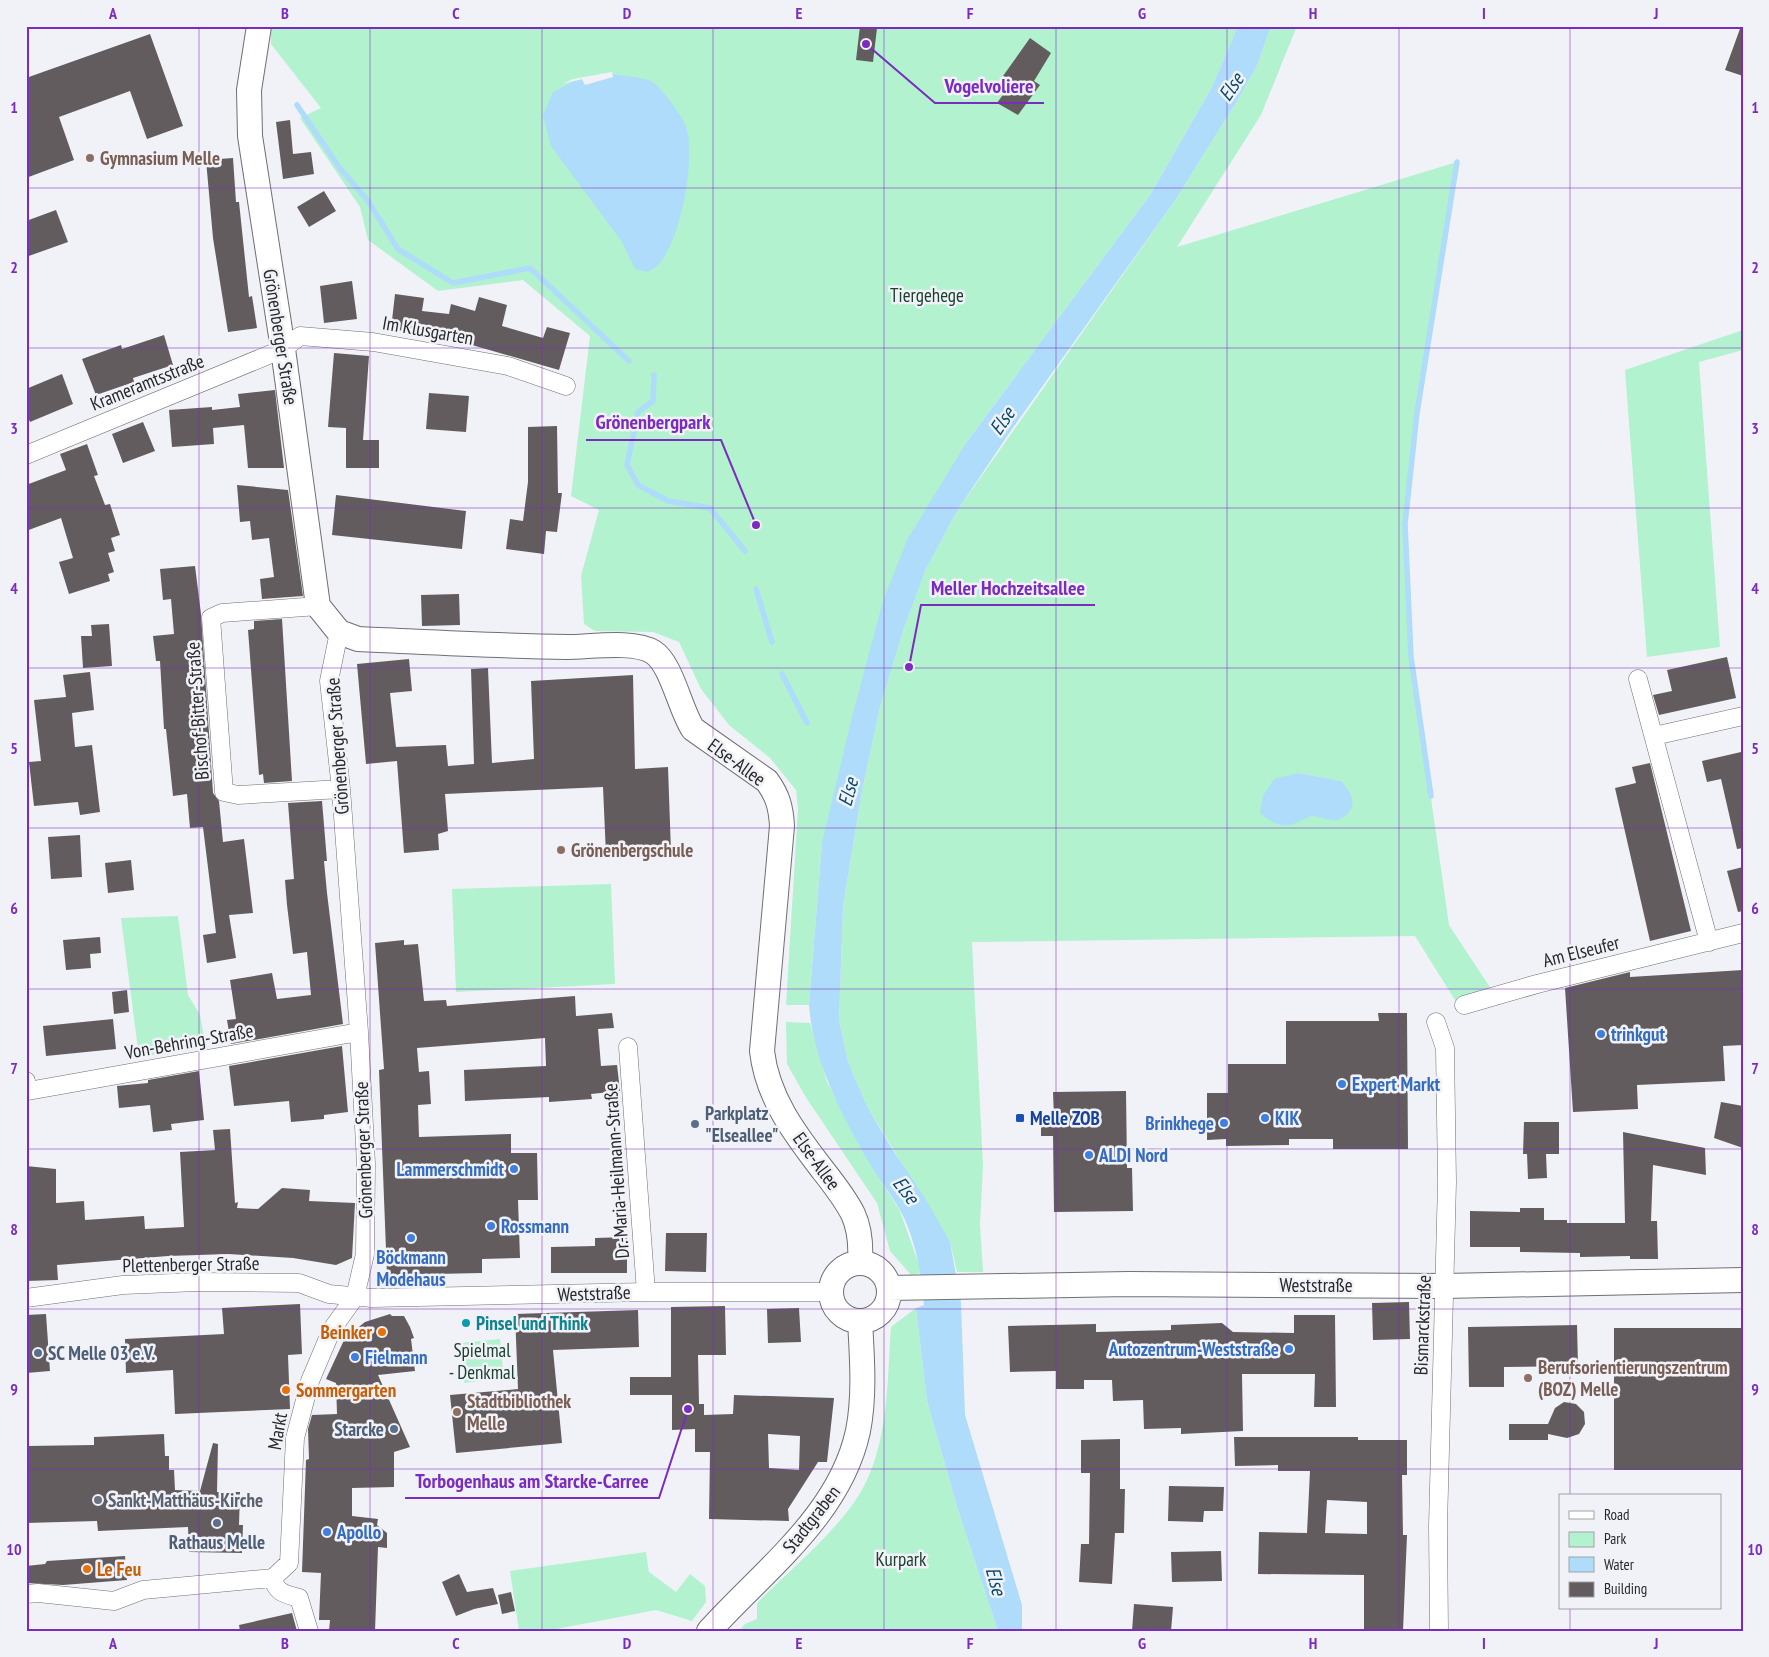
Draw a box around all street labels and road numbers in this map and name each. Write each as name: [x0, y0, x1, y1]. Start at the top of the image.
street label: Grönenberger Straße: [258, 267, 304, 407]
street label: Im Klusgarten: [381, 310, 475, 350]
street label: Krameramtsstraße: [87, 348, 207, 416]
street label: Bischof-Bitter-Straße: [180, 641, 214, 781]
street label: Grönenberger Straße: [320, 677, 354, 815]
street label: Else-Allee: [703, 733, 771, 791]
street label: Am Elseufer: [1540, 930, 1623, 972]
street label: Von-Behring-Straße: [122, 1018, 255, 1064]
street label: Grönenberger Straße: [349, 1081, 377, 1219]
street label: Dr.-Maria-Heilmann-Straße: [598, 1083, 634, 1259]
street label: Else-Allee: [788, 1127, 846, 1195]
street label: Plettenberger Straße: [122, 1251, 260, 1277]
street label: Weststraße: [1279, 1273, 1353, 1297]
street label: Bismarckstraße: [1408, 1274, 1436, 1376]
street label: Weststraße: [557, 1280, 631, 1306]
street label: Markt: [262, 1410, 292, 1452]
street label: Stadtgraben: [777, 1480, 845, 1558]

